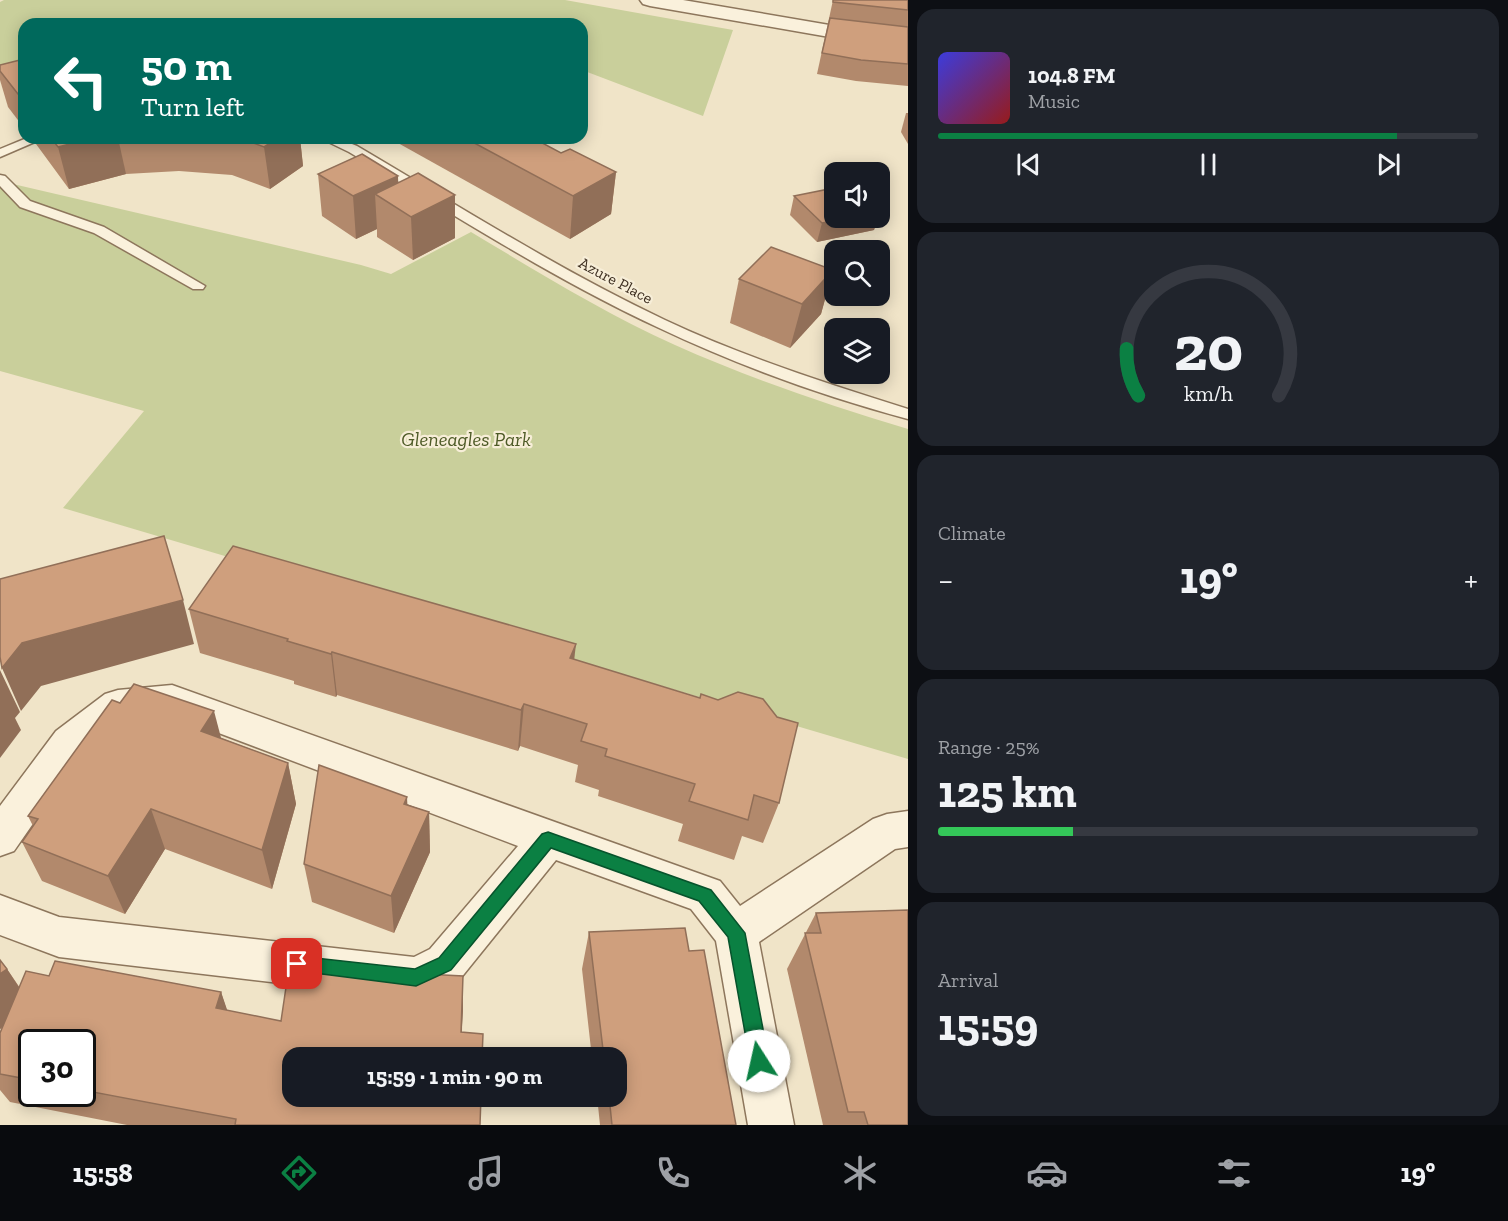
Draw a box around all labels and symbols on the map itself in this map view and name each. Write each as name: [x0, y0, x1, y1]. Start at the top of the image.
street label: Azure Place: [576, 253, 656, 308]
park label: Gleneagles Park: [401, 427, 531, 451]
pin: [271, 938, 322, 989]
speed limit sign: 30: [18, 1029, 96, 1107]
position arrow: [727, 1029, 791, 1093]

